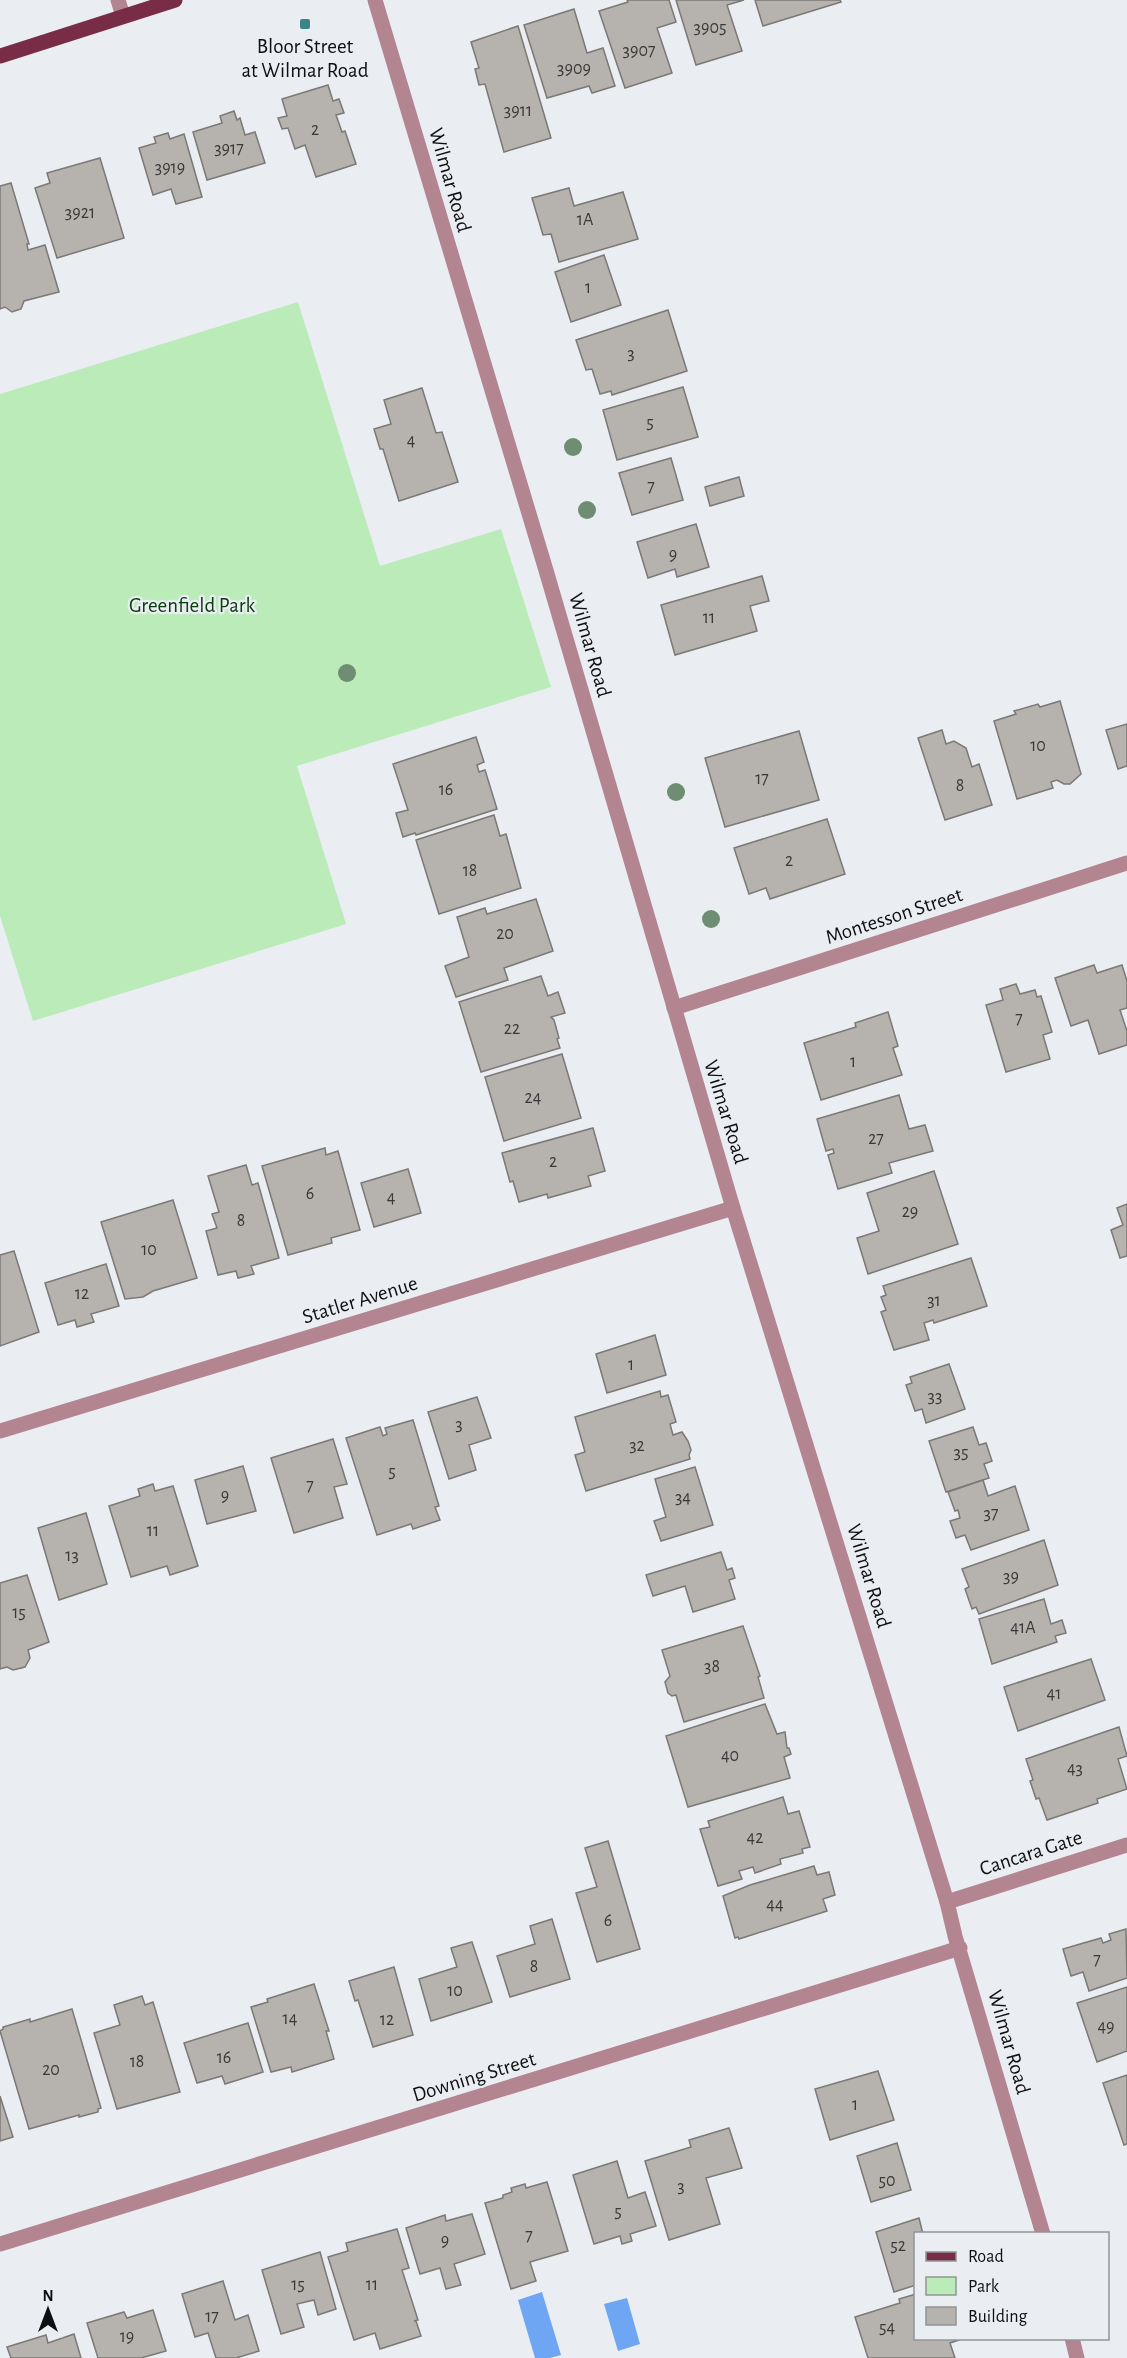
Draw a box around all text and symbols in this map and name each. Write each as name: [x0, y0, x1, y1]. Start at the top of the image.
marker: Bloor Street at Wilmar Road: [298, 17, 312, 31]
house number: 3905: [694, 19, 726, 37]
place label: Bloor Street at Wilmar Road: [241, 36, 369, 81]
house number: 3907: [623, 42, 655, 60]
house number: 3909: [557, 60, 591, 78]
house number: 3911: [504, 102, 532, 120]
house number: 2: [311, 121, 319, 139]
street label: Wilmar Road: [425, 126, 475, 235]
house number: 3917: [214, 140, 244, 158]
house number: 3919: [155, 159, 185, 177]
house number: 3921: [65, 204, 95, 222]
house number: 1A: [577, 211, 594, 229]
house number: 1: [585, 279, 591, 297]
house number: 3: [627, 345, 635, 363]
house number: 5: [646, 414, 654, 432]
house number: 4: [407, 432, 416, 450]
house number: 7: [647, 478, 655, 496]
house number: 9: [669, 546, 677, 564]
street label: Wilmar Road: [565, 591, 615, 700]
park label: Greenfield Park: [129, 595, 255, 616]
house number: 11: [703, 609, 715, 627]
house number: 10: [1030, 737, 1046, 755]
house number: 17: [755, 770, 769, 788]
house number: 8: [956, 777, 964, 795]
house number: 16: [439, 781, 453, 799]
house number: 2: [785, 852, 793, 870]
house number: 18: [463, 862, 477, 880]
street label: Montesson Street: [823, 884, 965, 948]
house number: 20: [496, 925, 514, 943]
house number: 7: [1015, 1010, 1023, 1028]
house number: 22: [504, 1020, 520, 1038]
house number: 1: [850, 1053, 856, 1071]
street label: Wilmar Road: [700, 1058, 752, 1167]
house number: 24: [525, 1089, 542, 1107]
house number: 27: [868, 1130, 884, 1148]
house number: 2: [549, 1153, 557, 1171]
house number: 6: [306, 1185, 314, 1203]
house number: 4: [387, 1189, 396, 1207]
house number: 29: [902, 1203, 918, 1221]
house number: 8: [237, 1212, 245, 1230]
house number: 10: [141, 1241, 157, 1259]
street label: Statler Avenue: [300, 1273, 420, 1327]
house number: 12: [75, 1285, 89, 1303]
house number: 31: [927, 1292, 941, 1310]
house number: 1: [628, 1356, 634, 1374]
house number: 33: [928, 1388, 942, 1406]
house number: 3: [455, 1416, 463, 1434]
house number: 32: [629, 1437, 645, 1455]
house number: 35: [954, 1444, 968, 1462]
house number: 5: [388, 1463, 396, 1481]
house number: 7: [306, 1477, 314, 1495]
house number: 9: [221, 1487, 229, 1505]
house number: 34: [675, 1489, 691, 1507]
house number: 37: [984, 1505, 998, 1523]
house number: 11: [147, 1522, 159, 1540]
street label: Wilmar Road: [843, 1522, 895, 1631]
house number: 13: [65, 1547, 79, 1565]
house number: 39: [1003, 1568, 1019, 1586]
house number: 15: [12, 1604, 26, 1622]
house number: 41A: [1010, 1619, 1036, 1637]
house number: 38: [704, 1658, 720, 1676]
house number: 41: [1047, 1685, 1061, 1703]
house number: 40: [721, 1747, 739, 1765]
house number: 43: [1067, 1760, 1083, 1778]
street label: Cancara Gate: [977, 1827, 1085, 1879]
house number: 42: [747, 1829, 763, 1847]
house number: 44: [766, 1896, 784, 1914]
house number: 6: [604, 1912, 612, 1930]
house number: 7: [1093, 1951, 1101, 1969]
house number: 8: [530, 1958, 538, 1976]
house number: 10: [447, 1982, 463, 2000]
street label: Wilmar Road: [984, 1988, 1034, 2097]
house number: 14: [283, 2010, 298, 2028]
house number: 12: [380, 2011, 394, 2029]
house number: 49: [1097, 2018, 1115, 2036]
street label: Downing Street: [410, 2048, 538, 2106]
house number: 16: [217, 2049, 231, 2067]
house number: 18: [130, 2053, 144, 2071]
house number: 20: [42, 2061, 60, 2079]
house number: 1: [852, 2096, 858, 2114]
house number: 50: [878, 2172, 896, 2190]
house number: 3: [677, 2178, 685, 2196]
house number: 5: [614, 2203, 622, 2221]
house number: 7: [525, 2227, 533, 2245]
house number: 9: [441, 2232, 449, 2250]
legend: [914, 2232, 1109, 2340]
house number: 52: [890, 2237, 906, 2255]
text: Road: [968, 2248, 1004, 2266]
house number: 15: [291, 2276, 305, 2294]
house number: 11: [366, 2276, 378, 2294]
text: Park: [968, 2278, 1000, 2296]
north arrow: [18, 2280, 78, 2340]
text: N: [42, 2288, 54, 2304]
house number: 17: [205, 2308, 219, 2326]
text: Building: [968, 2308, 1028, 2326]
house number: 54: [879, 2319, 895, 2337]
house number: 19: [120, 2328, 134, 2346]

